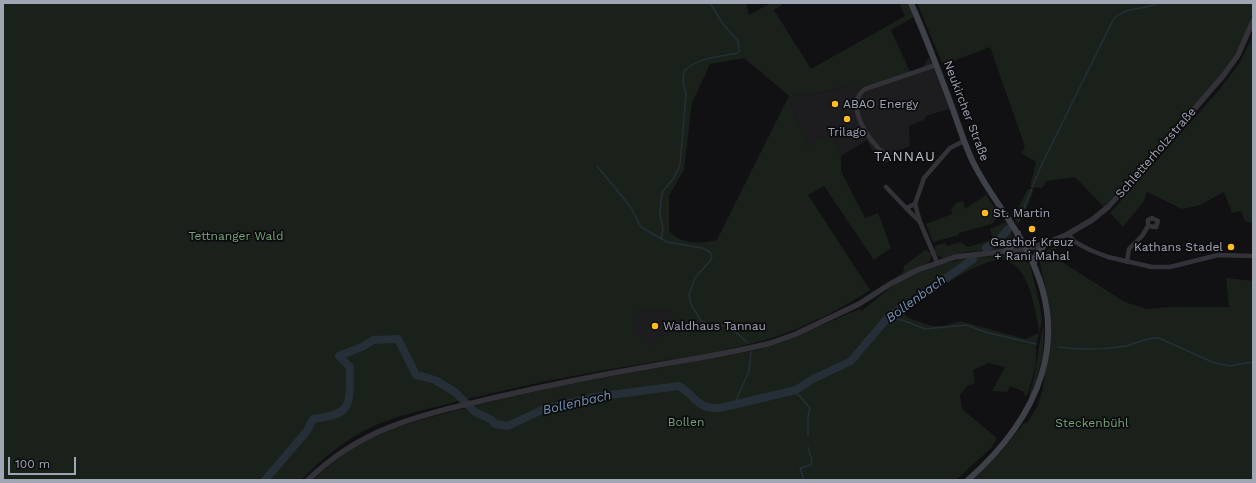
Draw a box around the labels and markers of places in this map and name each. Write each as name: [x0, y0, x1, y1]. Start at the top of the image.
place label: ABAO Energy: [843, 97, 919, 111]
marker: ABAO Energy: [830, 99, 840, 109]
marker: Trilago: [842, 114, 852, 124]
place label: Trilago: [828, 125, 866, 139]
place label: St. Martin: [993, 206, 1050, 220]
marker: St. Martin: [980, 208, 990, 218]
marker: Gasthof Kreuz + Rani Mahal: [1027, 224, 1037, 234]
place label: Gasthof Kreuz + Rani Mahal: [990, 235, 1074, 263]
place label: Kathans Stadel: [1134, 240, 1223, 254]
marker: Kathans Stadel: [1226, 242, 1236, 252]
place label: Waldhaus Tannau: [663, 319, 766, 333]
marker: Waldhaus Tannau: [650, 321, 660, 331]

